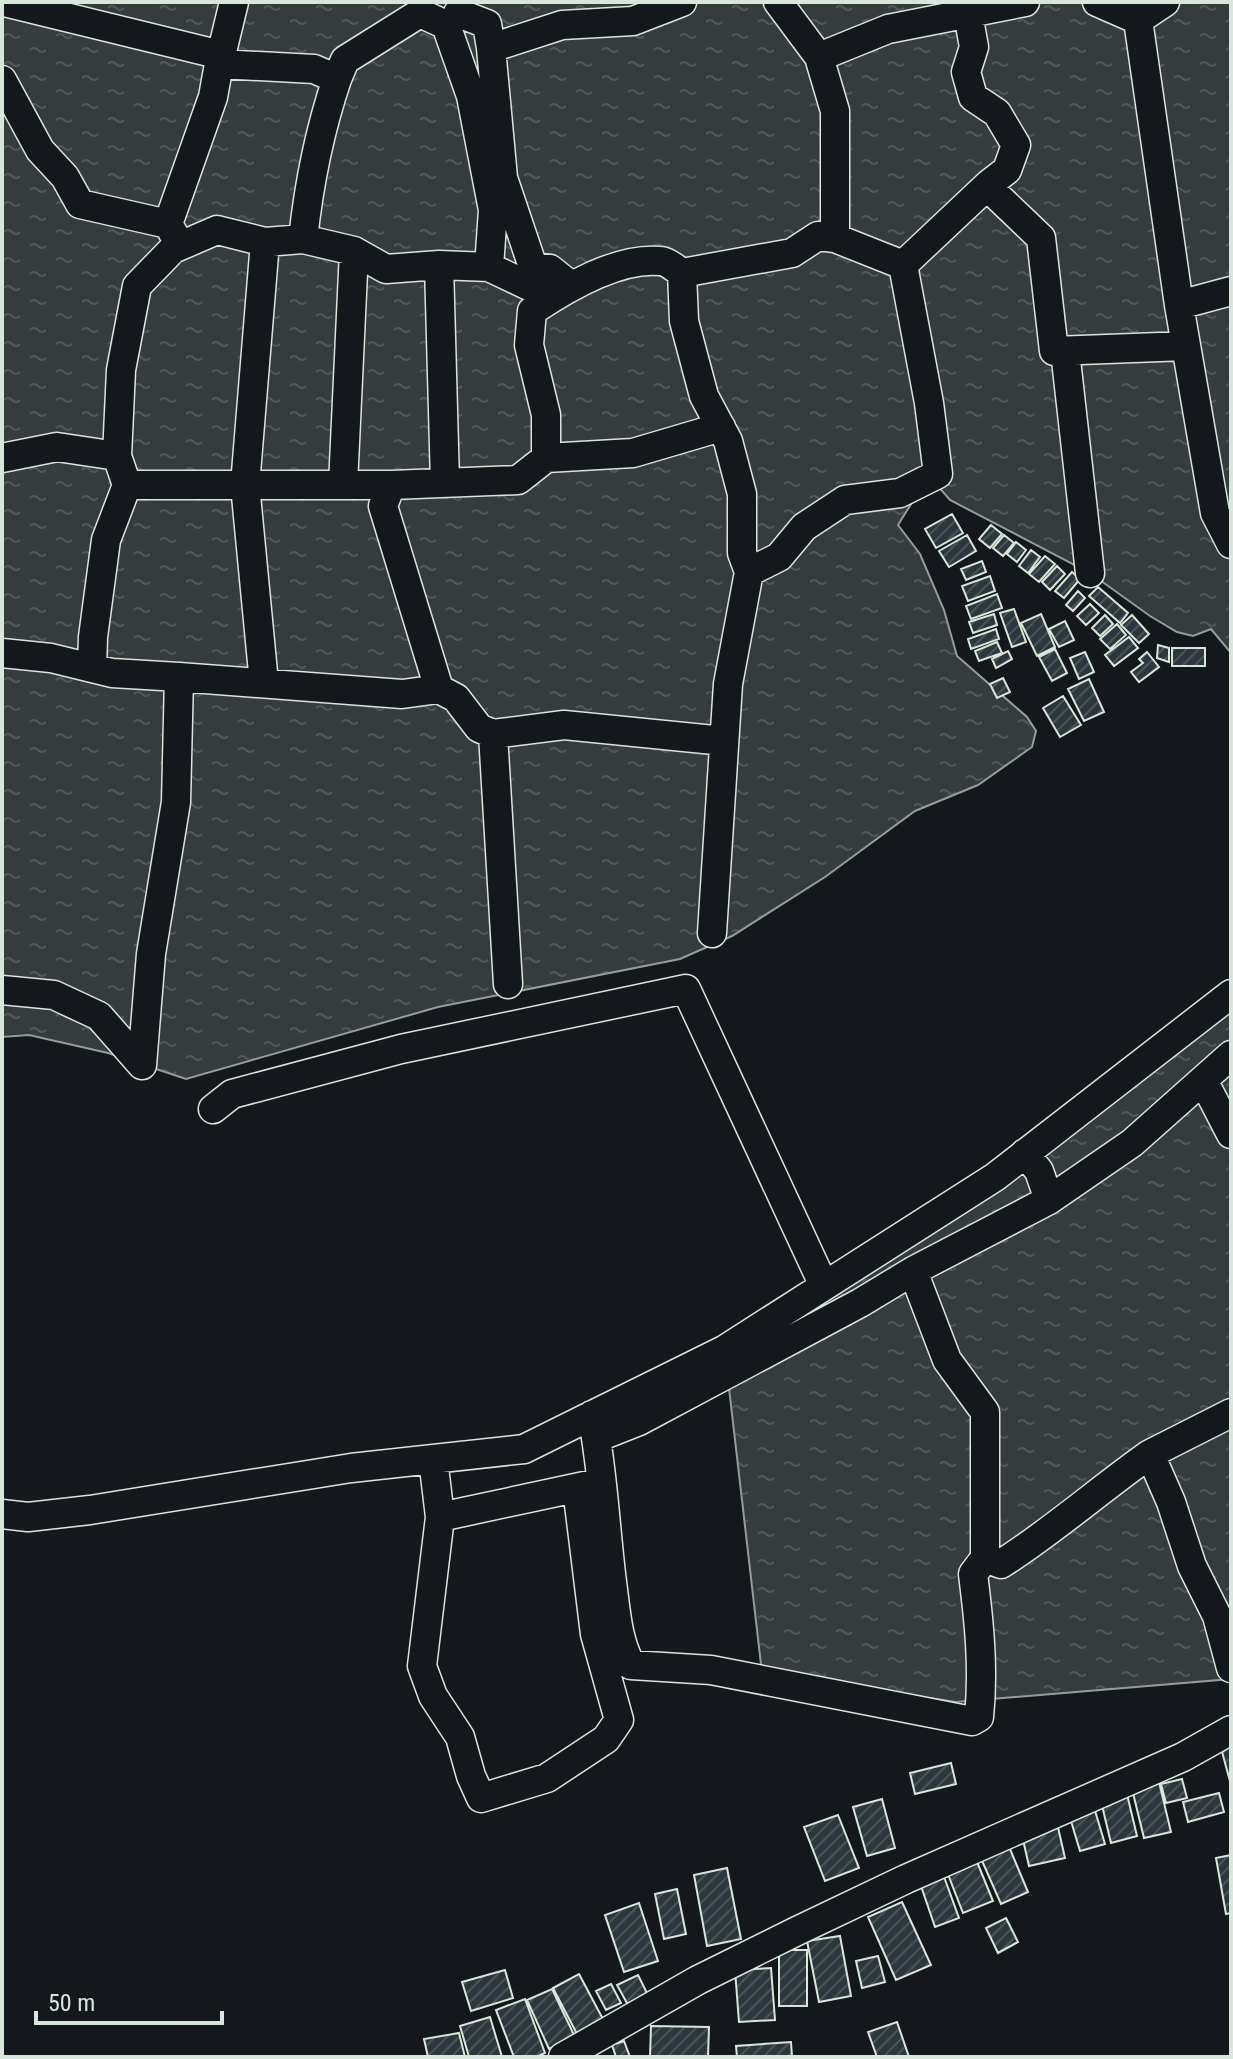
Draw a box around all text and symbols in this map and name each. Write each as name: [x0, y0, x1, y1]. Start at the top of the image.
scale bar: [36, 1975, 222, 2025]
text: 50 m: [48, 1989, 95, 2017]

